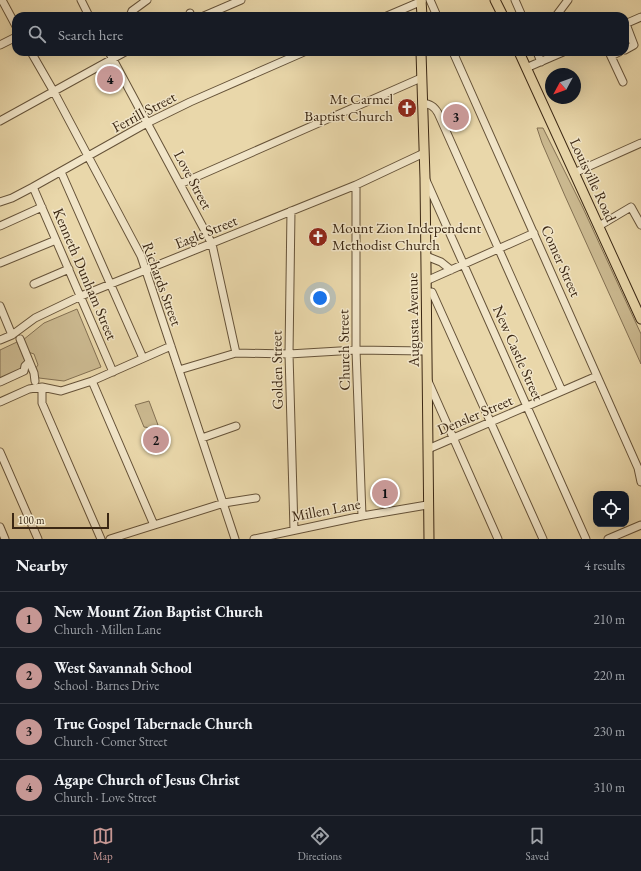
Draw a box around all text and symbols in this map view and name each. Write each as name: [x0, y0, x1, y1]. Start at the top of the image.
search box: [12, 12, 629, 56]
icon: search: [26, 23, 48, 45]
text: Search here: [58, 25, 123, 44]
pin: 4: [97, 64, 123, 94]
north arrow: [545, 68, 581, 104]
street label: Ferrill Street: [108, 87, 179, 136]
place label: Mt Carmel Baptist Church: [304, 89, 393, 125]
church icon: Mt Carmel Baptist Church: [396, 97, 418, 119]
pin: 3: [443, 102, 469, 132]
street label: Louisville Road: [566, 135, 621, 225]
street label: Love Street: [170, 147, 217, 213]
street label: Kenneth Dunham Street: [49, 205, 122, 343]
street label: Eagle Street: [172, 210, 240, 253]
place label: Mount Zion Independent Methodist Church: [332, 218, 482, 254]
street label: Comer Street: [537, 222, 586, 300]
church icon: Mount Zion Independent Methodist Church: [307, 226, 329, 248]
street label: Richards Street: [139, 239, 186, 328]
street label: Augusta Avenue: [402, 273, 423, 368]
your location: [310, 288, 330, 308]
street label: New Castle Street: [489, 302, 548, 404]
street label: Church Street: [333, 309, 354, 391]
street label: Golden Street: [266, 330, 287, 410]
street label: Densler Street: [434, 390, 516, 439]
pin: 2: [143, 425, 169, 455]
pin: 1: [372, 478, 398, 508]
map controls: [593, 491, 629, 527]
button: locate: [593, 491, 629, 527]
street label: Millen Lane: [290, 494, 362, 525]
scale bar: [12, 511, 109, 530]
text: 100 m: [18, 513, 45, 527]
text: Nearby: [16, 554, 68, 576]
text: 4 results: [584, 557, 625, 574]
text: New Mount Zion Baptist Church: [54, 602, 263, 621]
text: 1: [26, 611, 32, 628]
text: 210 m: [594, 611, 625, 628]
text: Church · Millen Lane: [54, 621, 161, 638]
text: West Savannah School: [54, 658, 192, 677]
text: 2: [26, 667, 32, 684]
text: 220 m: [594, 667, 625, 684]
text: School · Barnes Drive: [54, 677, 159, 694]
text: True Gospel Tabernacle Church: [54, 714, 253, 733]
text: 3: [26, 723, 32, 740]
text: 230 m: [594, 723, 625, 740]
text: Church · Comer Street: [54, 733, 167, 750]
text: Agape Church of Jesus Christ: [54, 770, 240, 789]
text: 4: [26, 779, 32, 796]
text: 310 m: [594, 779, 625, 796]
text: Church · Love Street: [54, 789, 156, 806]
tab: Map: [92, 825, 114, 863]
tab: Directions: [298, 825, 342, 863]
tab: Saved: [526, 825, 549, 863]

